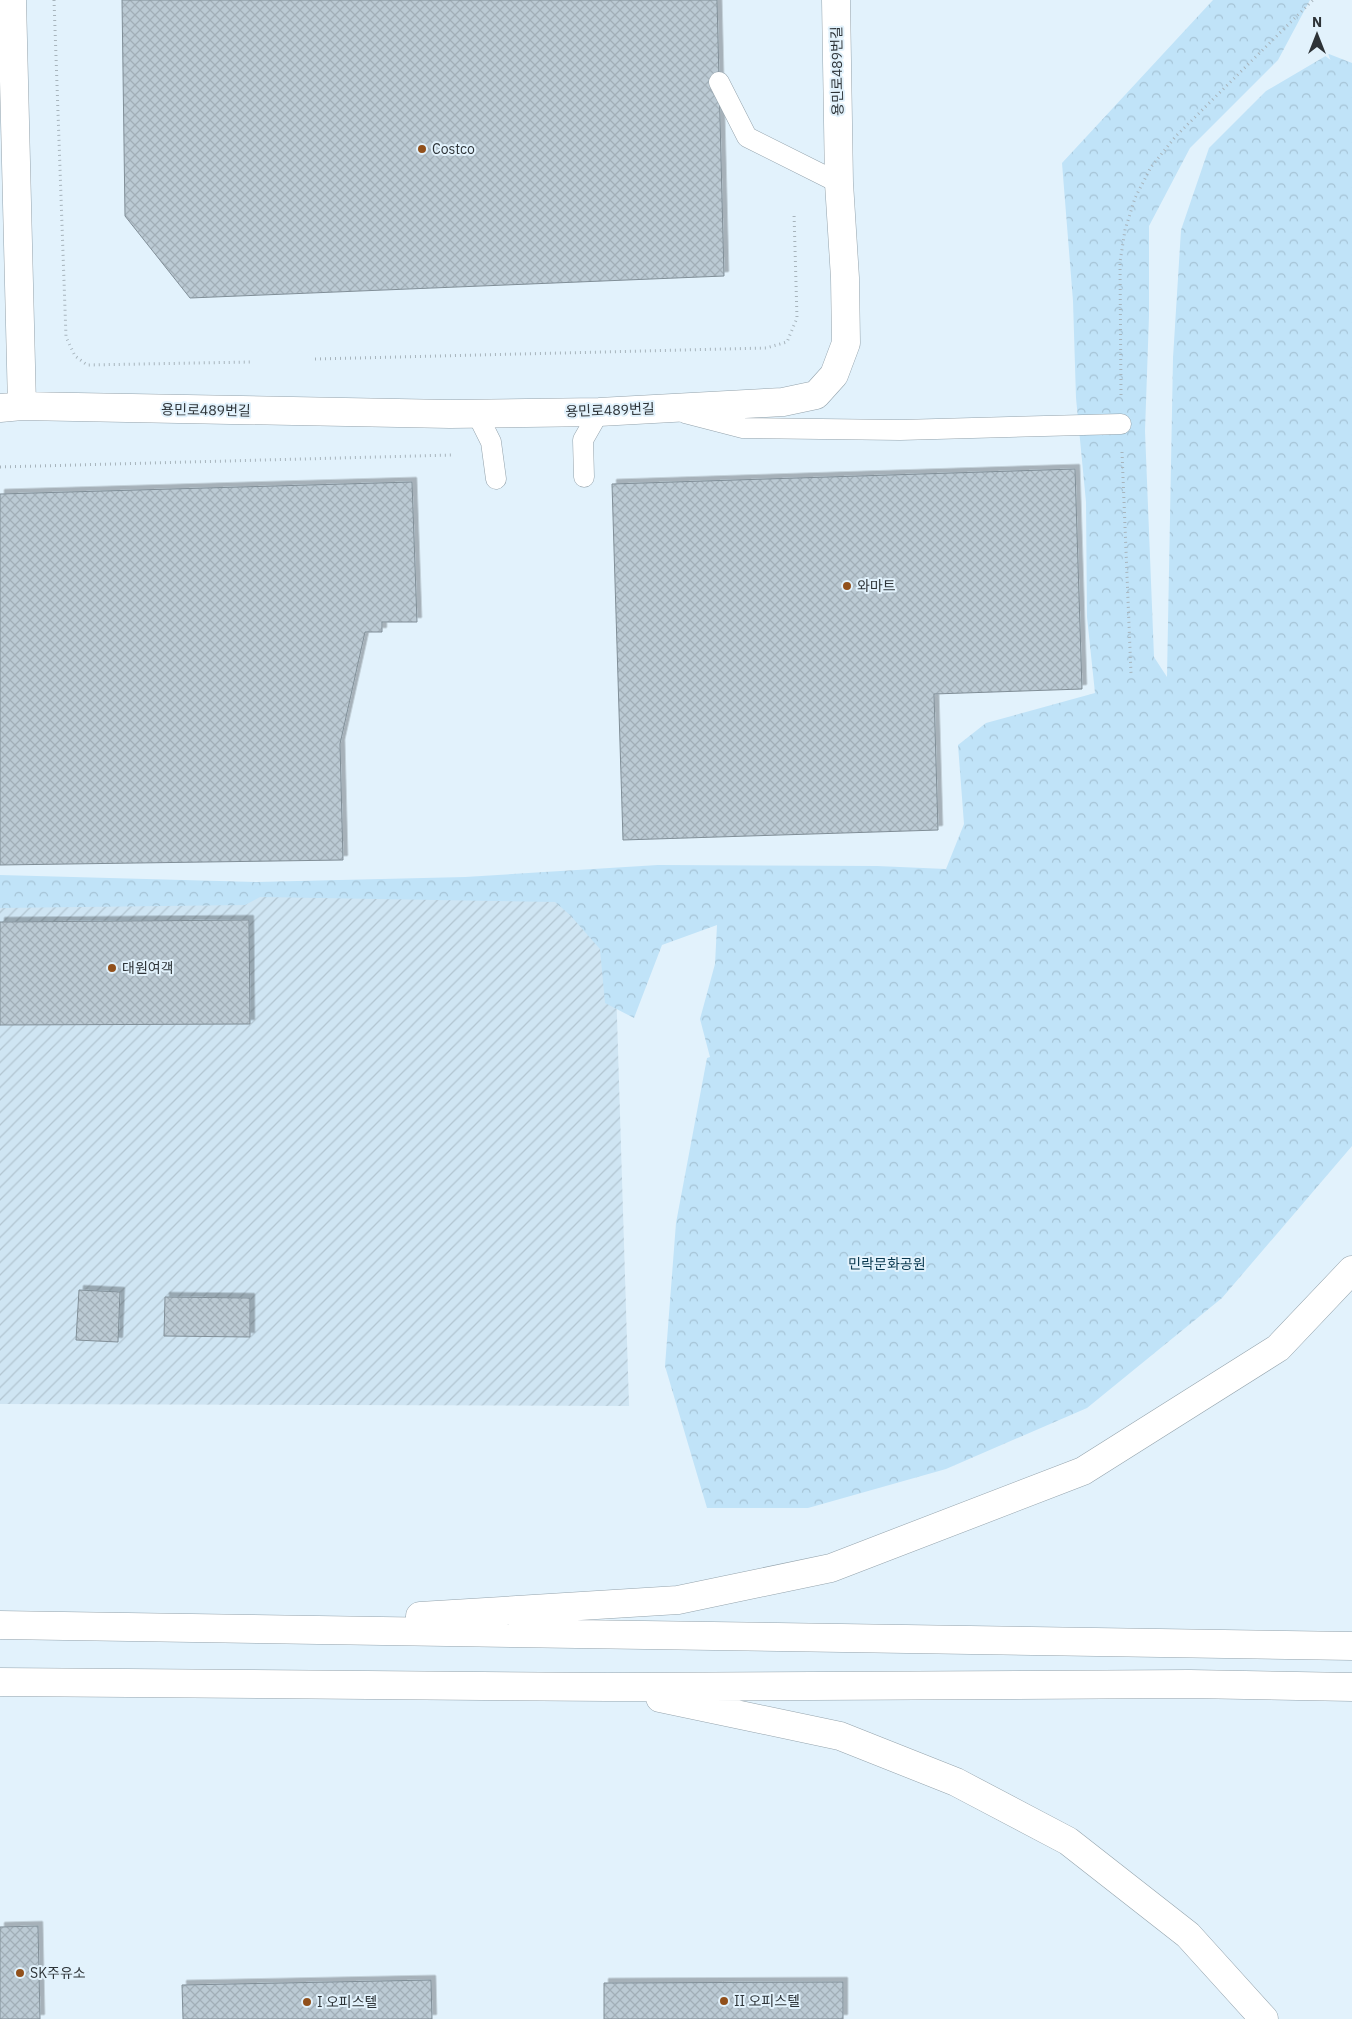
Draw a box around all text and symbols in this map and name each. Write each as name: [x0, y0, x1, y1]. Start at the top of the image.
north arrow: [1292, 10, 1342, 60]
text: N: [1312, 13, 1322, 31]
street label: 용민로489번길: [827, 26, 847, 116]
place label: Costco: [432, 140, 475, 158]
marker: Costco: [416, 143, 428, 155]
street label: 용민로489번길: [565, 399, 655, 421]
street label: 용민로489번길: [161, 400, 251, 420]
place label: 와마트: [857, 577, 896, 595]
marker: 와마트: [841, 580, 853, 592]
place label: 대원여객: [122, 959, 174, 977]
marker: 대원여객: [106, 962, 118, 974]
park label: 민락문화공원: [848, 1255, 926, 1273]
place label: SK주유소: [30, 1964, 86, 1982]
marker: SK주유소: [14, 1967, 26, 1979]
place label: II 오피스텔: [734, 1992, 800, 2010]
place label: I 오피스텔: [317, 1993, 377, 2011]
marker: II 오피스텔: [718, 1995, 730, 2007]
marker: I 오피스텔: [301, 1996, 313, 2008]

